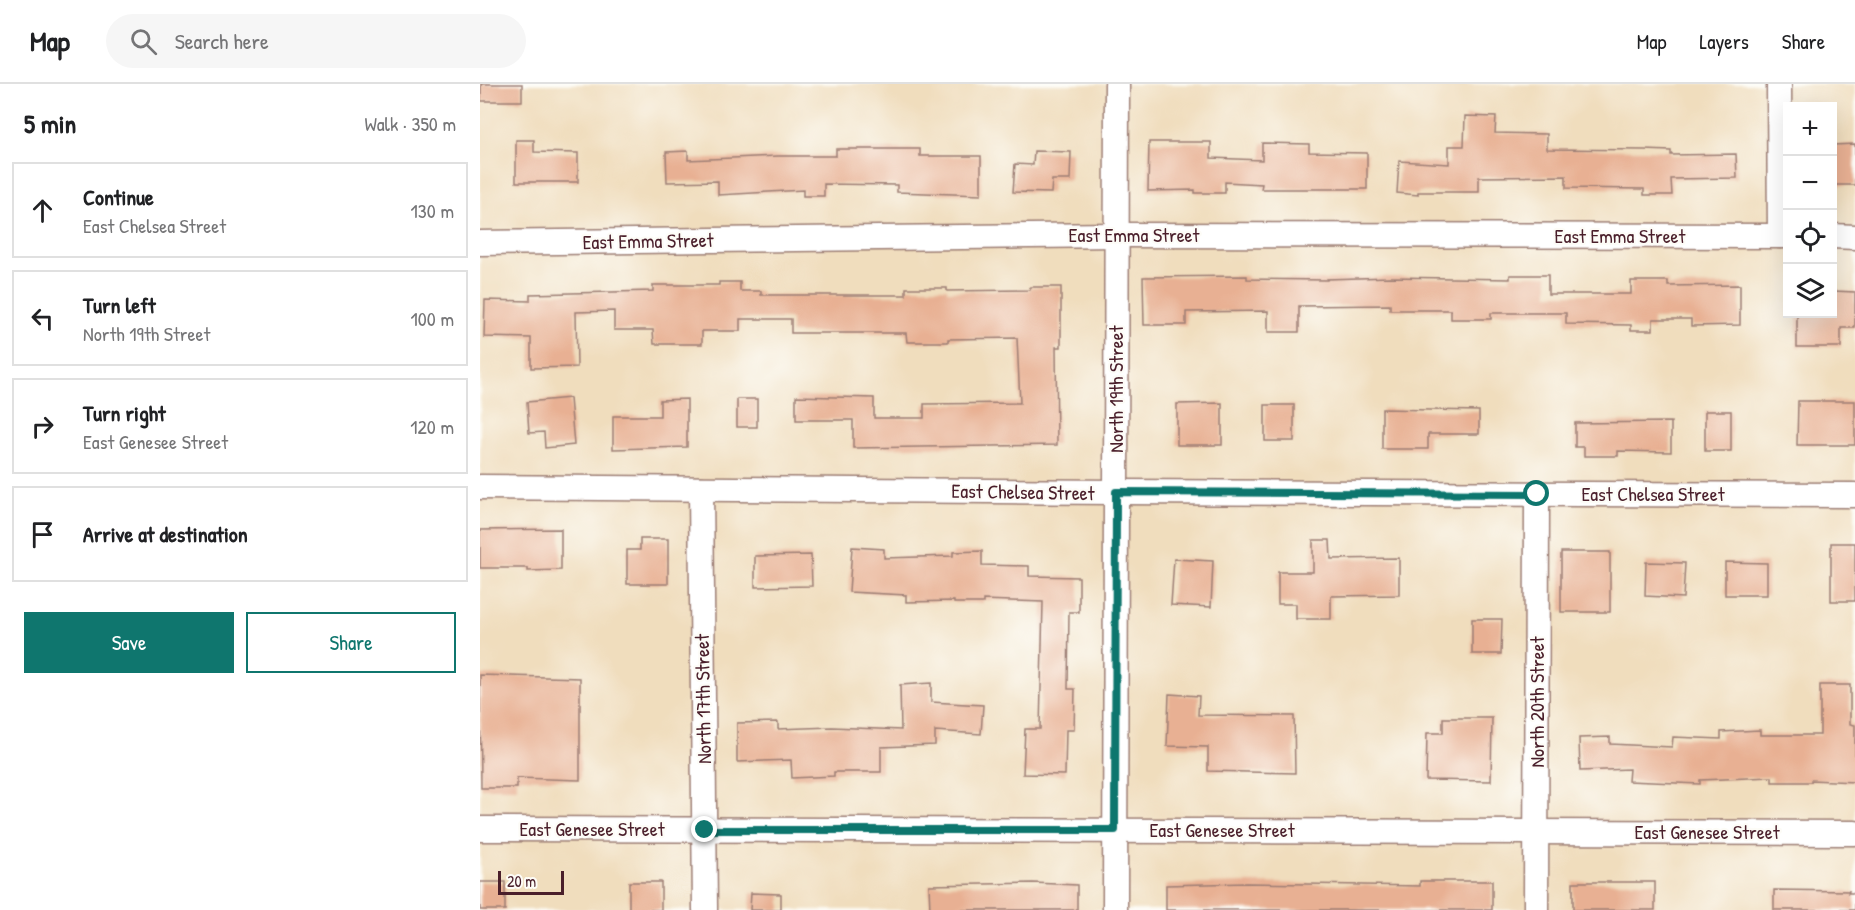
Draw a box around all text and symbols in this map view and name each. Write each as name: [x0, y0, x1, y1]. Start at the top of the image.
search box: [106, 14, 526, 68]
text: Map: [30, 22, 70, 60]
icon: search: [127, 25, 160, 58]
text: Search here: [175, 26, 269, 56]
text: Map: [1637, 27, 1666, 56]
text: Layers: [1699, 27, 1749, 56]
text: Share: [1782, 27, 1825, 56]
map controls: [1783, 102, 1837, 318]
button: +: [1783, 102, 1837, 156]
text: 5 min: [24, 106, 76, 141]
text: Walk · 350 m: [364, 110, 456, 137]
button: −: [1783, 156, 1837, 210]
text: Continue: [83, 182, 154, 212]
icon: ahead: [26, 194, 59, 227]
text: 130 m: [411, 197, 454, 224]
button: locate: [1783, 210, 1837, 264]
text: East Chelsea Street: [83, 212, 226, 239]
street label: East Emma Street: [1069, 221, 1201, 248]
street label: East Emma Street: [1555, 222, 1687, 249]
street label: East Emma Street: [582, 226, 715, 255]
button: layers: [1783, 264, 1837, 318]
text: Turn left: [83, 290, 156, 320]
icon: left: [26, 302, 59, 335]
text: 100 m: [411, 305, 454, 332]
text: North 19th Street: [83, 320, 210, 347]
street label: North 19th Street: [1102, 324, 1129, 453]
text: Turn right: [83, 398, 166, 428]
icon: right: [26, 410, 59, 443]
text: 120 m: [410, 413, 454, 440]
text: East Genesee Street: [83, 428, 228, 455]
street label: East Chelsea Street: [951, 477, 1096, 506]
route start: [1523, 480, 1549, 506]
street label: East Chelsea Street: [1581, 480, 1726, 507]
icon: arrive: [26, 518, 59, 551]
text: Arrive at destination: [83, 519, 248, 549]
button: Save: [24, 612, 234, 673]
button: Share: [246, 612, 456, 673]
street label: North 17th Street: [688, 633, 717, 764]
street label: North 20th Street: [1523, 635, 1550, 768]
street label: East Genesee Street: [519, 815, 666, 842]
route end: [691, 816, 717, 842]
street label: East Genesee Street: [1149, 816, 1296, 843]
street label: East Genesee Street: [1634, 818, 1781, 845]
scale bar: [498, 868, 564, 896]
text: 20 m: [507, 870, 536, 892]

